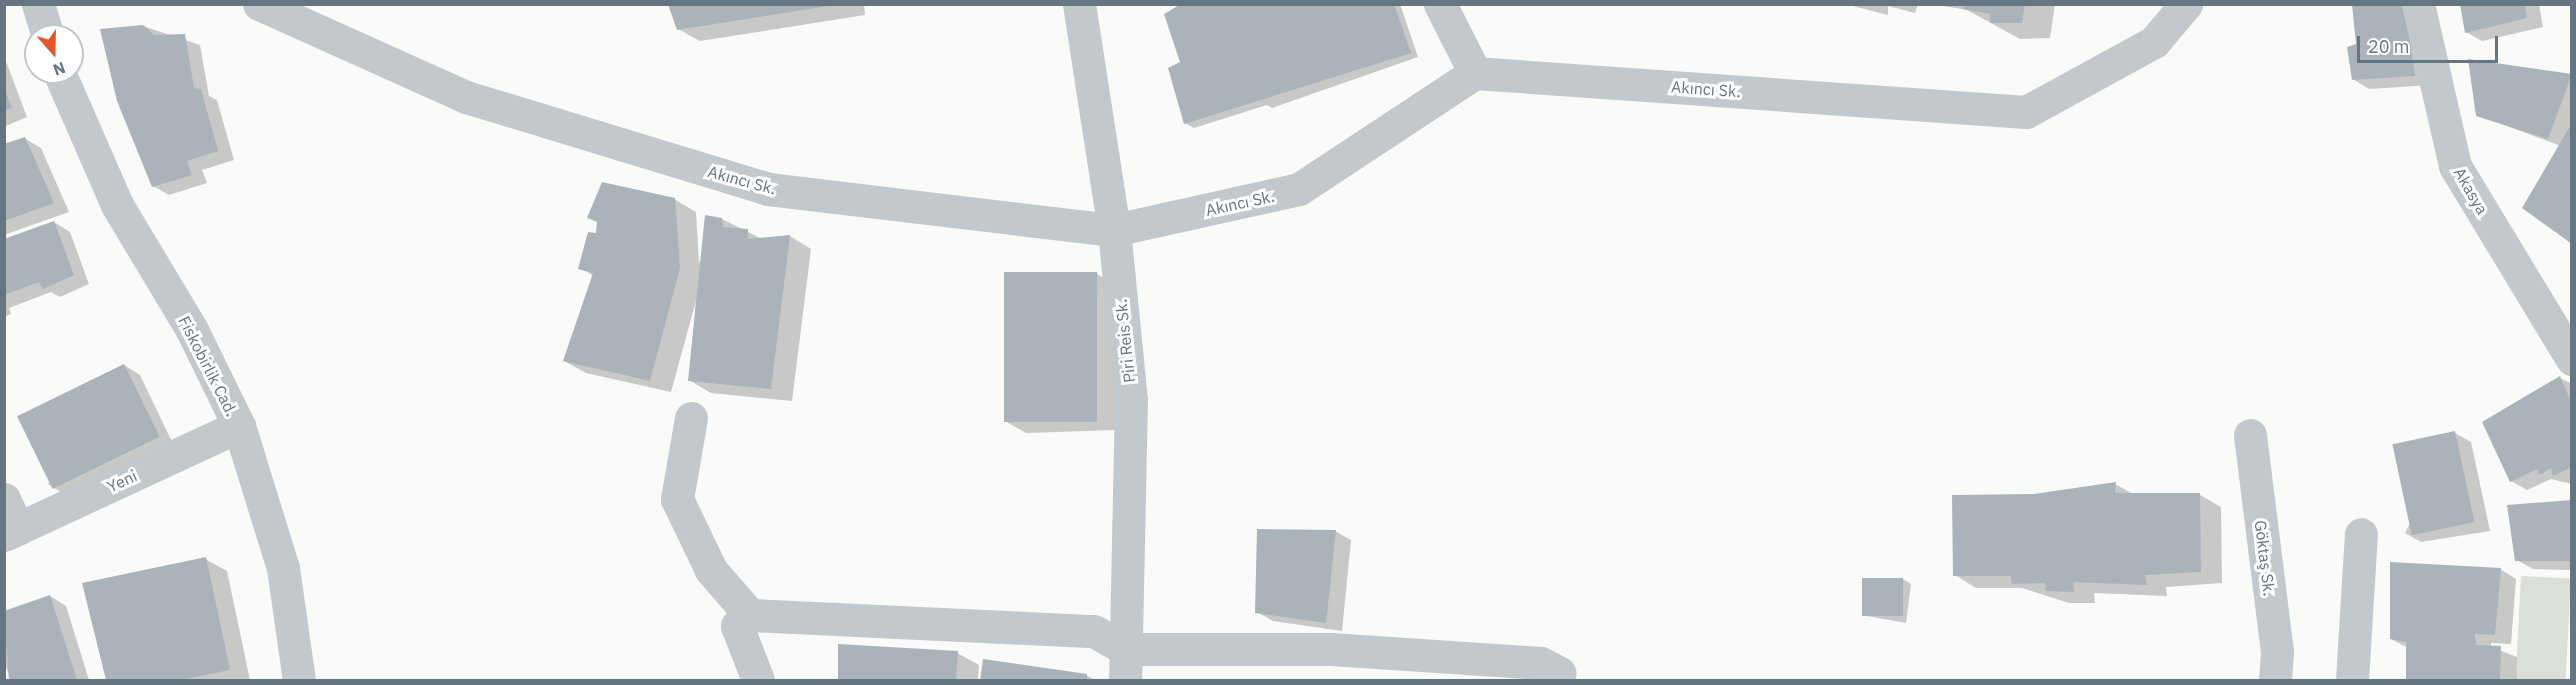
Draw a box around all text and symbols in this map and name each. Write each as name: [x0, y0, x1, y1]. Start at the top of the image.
north arrow: [24, 24, 84, 84]
scale bar: [2360, 24, 2501, 62]
text: 20 m: [2368, 35, 2410, 58]
text: N: [51, 58, 68, 80]
street label: Akıncı Sk.: [1671, 77, 1741, 101]
street label: Akıncı Sk.: [706, 162, 778, 198]
street label: Akasya: [2450, 164, 2492, 218]
street label: Akıncı Sk.: [1204, 186, 1276, 220]
street label: Piri Reis Sk.: [1111, 298, 1139, 384]
street label: Fiskobirlik Cad.: [175, 313, 241, 419]
street label: Yeni: [104, 466, 140, 496]
street label: Göktaş Sk.: [2251, 519, 2279, 597]

